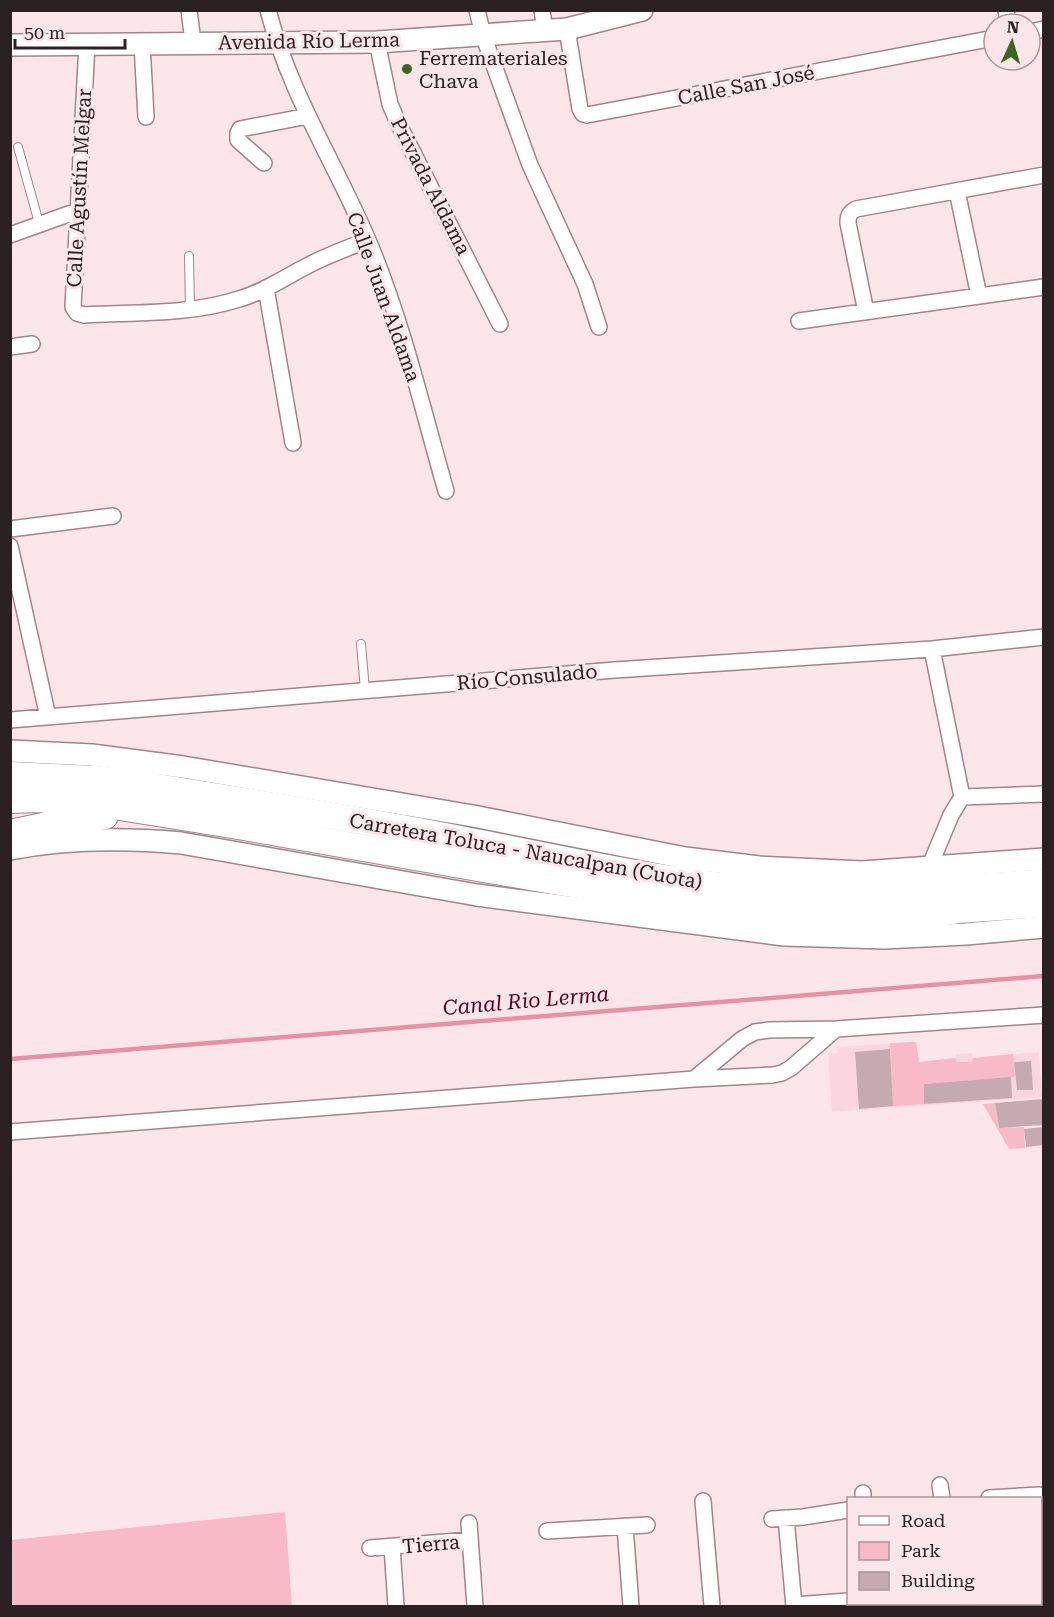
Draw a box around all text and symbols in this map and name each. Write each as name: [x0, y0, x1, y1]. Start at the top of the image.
scale bar: [15, 12, 124, 50]
north arrow: [982, 12, 1042, 72]
text: N: [1006, 18, 1020, 37]
text: 50 m: [24, 22, 65, 43]
street label: Avenida Río Lerma: [218, 27, 400, 55]
place label: Ferremateriales Chava: [419, 46, 568, 93]
street label: Calle San José: [676, 60, 816, 110]
marker: Ferremateriales Chava: [400, 62, 414, 76]
street label: Calle Agustín Melgar: [62, 88, 96, 288]
street label: Privada Aldama: [386, 113, 476, 259]
street label: Calle Juan Aldama: [342, 209, 426, 385]
street label: Río Consulado: [456, 659, 598, 695]
street label: Carretera Toluca - Naucalpan (Cuota): [348, 808, 704, 894]
water label: Canal Rio Lerma: [442, 982, 610, 1020]
legend: [847, 1497, 1042, 1605]
text: Road: [901, 1510, 946, 1531]
street label: Tierra: [401, 1530, 461, 1558]
text: Park: [901, 1540, 941, 1561]
text: Building: [901, 1570, 975, 1591]

